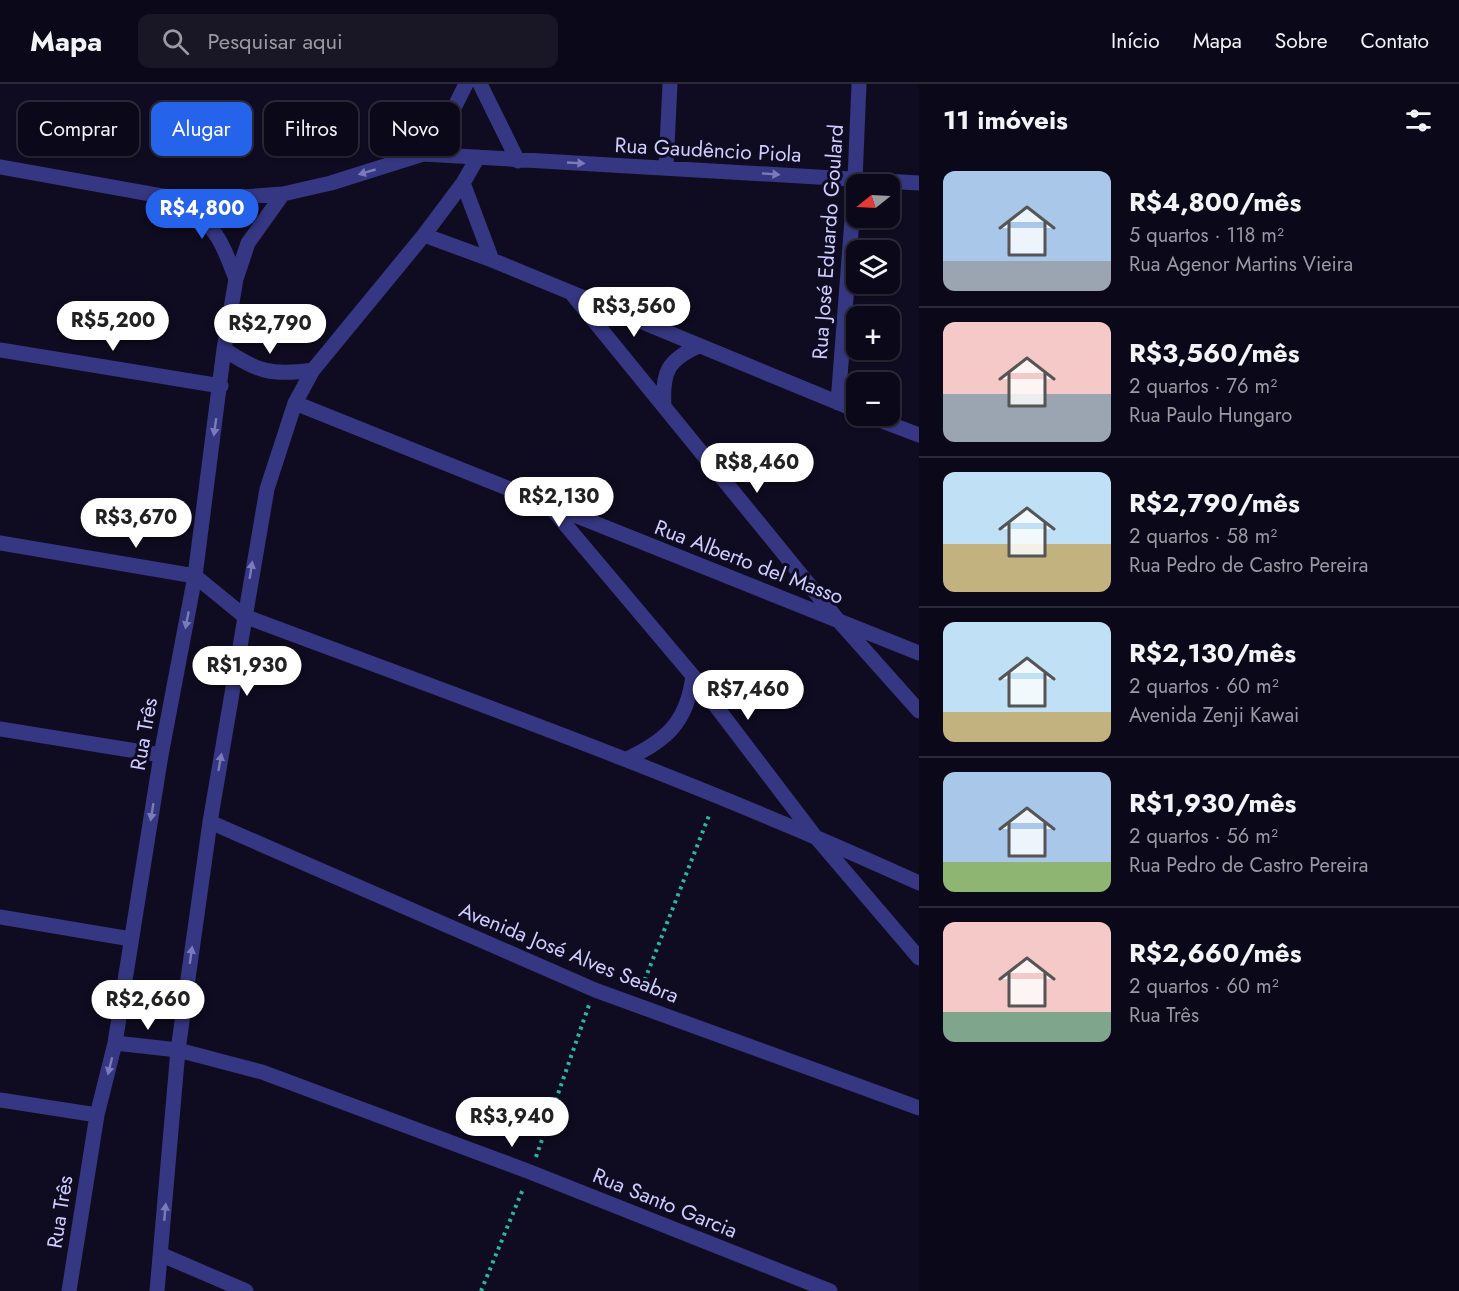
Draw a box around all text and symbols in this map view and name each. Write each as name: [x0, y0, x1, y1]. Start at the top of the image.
search box: [138, 14, 558, 68]
text: Mapa: [30, 21, 102, 62]
icon: search: [159, 25, 192, 58]
text: Pesquisar aqui: [207, 25, 343, 57]
text: Início: [1111, 26, 1160, 56]
text: Mapa: [1193, 26, 1242, 56]
text: Sobre: [1275, 26, 1327, 56]
text: Contato: [1360, 26, 1429, 56]
text: 11 imóveis: [943, 101, 1068, 139]
chip: Comprar: [18, 102, 139, 156]
chip: Alugar: [151, 102, 252, 156]
chip: Filtros: [264, 102, 358, 156]
chip: Novo: [370, 102, 460, 156]
icon: filters: [1402, 104, 1435, 137]
street label: Rua José Eduardo Goulard: [805, 123, 851, 361]
street label: Rua Gaudêncio Piola: [614, 130, 802, 170]
one-way arrow: [567, 159, 586, 168]
one-way arrow: [358, 168, 376, 177]
one-way arrow: [761, 169, 780, 179]
north arrow: [846, 174, 900, 228]
map controls: [846, 174, 900, 426]
text: R$4,800/mês: [1129, 183, 1301, 221]
pin: R$4,800: [147, 189, 257, 240]
text: R$4,800: [160, 194, 244, 223]
icon: home: [991, 195, 1063, 267]
text: 5 quartos · 118 m²: [1129, 221, 1284, 250]
button: layers: [846, 240, 900, 294]
text: Rua Agenor Martins Vieira: [1129, 250, 1353, 279]
pin: R$3,560: [579, 287, 689, 338]
text: R$3,560: [592, 292, 676, 321]
pin: R$5,200: [58, 301, 168, 352]
pin: R$2,790: [215, 304, 325, 355]
text: R$5,200: [71, 306, 155, 335]
button: +: [846, 306, 900, 360]
text: R$2,790: [228, 309, 312, 338]
text: R$3,560/mês: [1129, 334, 1300, 372]
icon: home: [991, 346, 1063, 418]
button: −: [846, 372, 900, 426]
text: 2 quartos · 76 m²: [1129, 372, 1277, 401]
text: Rua Paulo Hungaro: [1129, 401, 1292, 430]
one-way arrow: [211, 417, 220, 436]
pin: R$8,460: [702, 443, 812, 494]
text: R$8,460: [715, 448, 799, 477]
pin: R$2,130: [504, 477, 614, 528]
text: R$2,130: [519, 482, 599, 511]
text: R$2,790/mês: [1129, 484, 1300, 522]
icon: home: [991, 496, 1063, 568]
pin: R$3,670: [81, 498, 191, 549]
text: R$3,670: [95, 503, 177, 532]
street label: Rua Alberto del Masso: [650, 512, 848, 612]
text: 2 quartos · 58 m²: [1129, 522, 1277, 551]
text: Rua Pedro de Castro Pereira: [1129, 551, 1368, 580]
one-way arrow: [247, 560, 256, 579]
one-way arrow: [182, 610, 191, 629]
text: R$2,130/mês: [1129, 634, 1296, 672]
pin: R$1,930: [192, 646, 302, 697]
icon: home: [991, 646, 1063, 718]
text: R$1,930: [206, 651, 288, 680]
pin: R$7,460: [693, 670, 803, 721]
text: 2 quartos · 60 m²: [1129, 672, 1279, 701]
text: R$7,460: [707, 675, 789, 704]
street label: Rua Três: [123, 695, 165, 773]
text: Avenida Zenji Kawai: [1129, 701, 1299, 730]
one-way arrow: [215, 753, 224, 772]
text: R$1,930/mês: [1129, 784, 1296, 822]
icon: home: [991, 796, 1063, 868]
one-way arrow: [147, 802, 156, 821]
text: 2 quartos · 56 m²: [1129, 822, 1278, 851]
text: Rua Pedro de Castro Pereira: [1129, 851, 1368, 880]
street label: Avenida José Alves Seabra: [455, 895, 683, 1011]
text: R$2,660/mês: [1129, 934, 1302, 972]
one-way arrow: [187, 946, 196, 965]
icon: home: [991, 946, 1063, 1018]
text: 2 quartos · 60 m²: [1129, 972, 1279, 1001]
pin: R$2,660: [93, 980, 203, 1031]
text: R$2,660: [106, 985, 190, 1014]
text: Rua Três: [1129, 1001, 1199, 1030]
one-way arrow: [104, 1057, 114, 1075]
pin: R$3,940: [457, 1097, 567, 1148]
text: R$3,940: [470, 1102, 554, 1131]
street label: Rua Santo Garcia: [588, 1160, 742, 1246]
street label: Rua Três: [39, 1173, 81, 1251]
one-way arrow: [160, 1202, 170, 1221]

